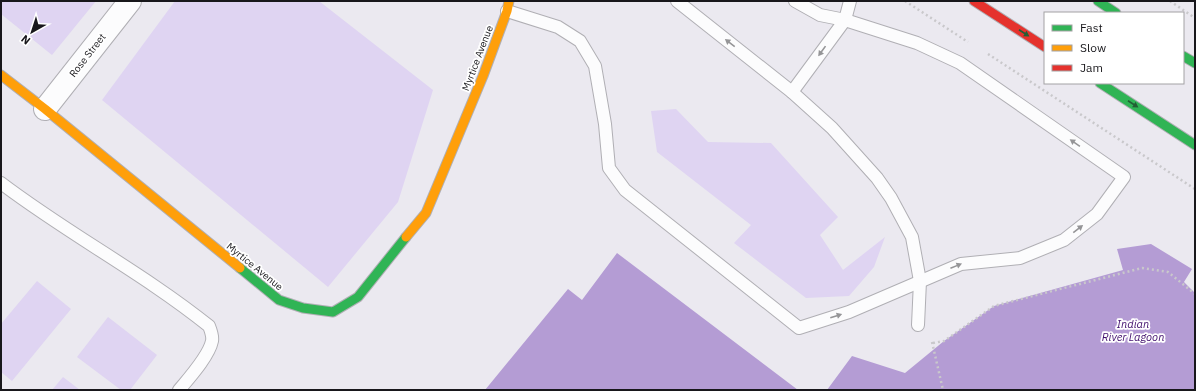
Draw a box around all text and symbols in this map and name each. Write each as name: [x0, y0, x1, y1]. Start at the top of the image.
north arrow: [12, 12, 52, 52]
legend: [1044, 12, 1184, 84]
text: Fast: [1080, 20, 1103, 35]
street label: Myrtice Avenue: [459, 23, 496, 93]
street label: Rose Street: [66, 30, 109, 80]
one-way arrow: [1018, 30, 1030, 37]
text: N: [18, 32, 33, 48]
one-way arrow: [724, 38, 735, 47]
text: Slow: [1080, 40, 1106, 55]
one-way arrow: [818, 46, 826, 57]
text: Jam: [1080, 60, 1103, 75]
one-way arrow: [1128, 100, 1138, 108]
one-way arrow: [1070, 139, 1080, 147]
one-way arrow: [1072, 225, 1083, 233]
street label: Myrtice Avenue: [224, 240, 286, 293]
one-way arrow: [950, 263, 962, 269]
one-way arrow: [830, 313, 842, 319]
water label: Indian River Lagoon: [1102, 317, 1164, 344]

